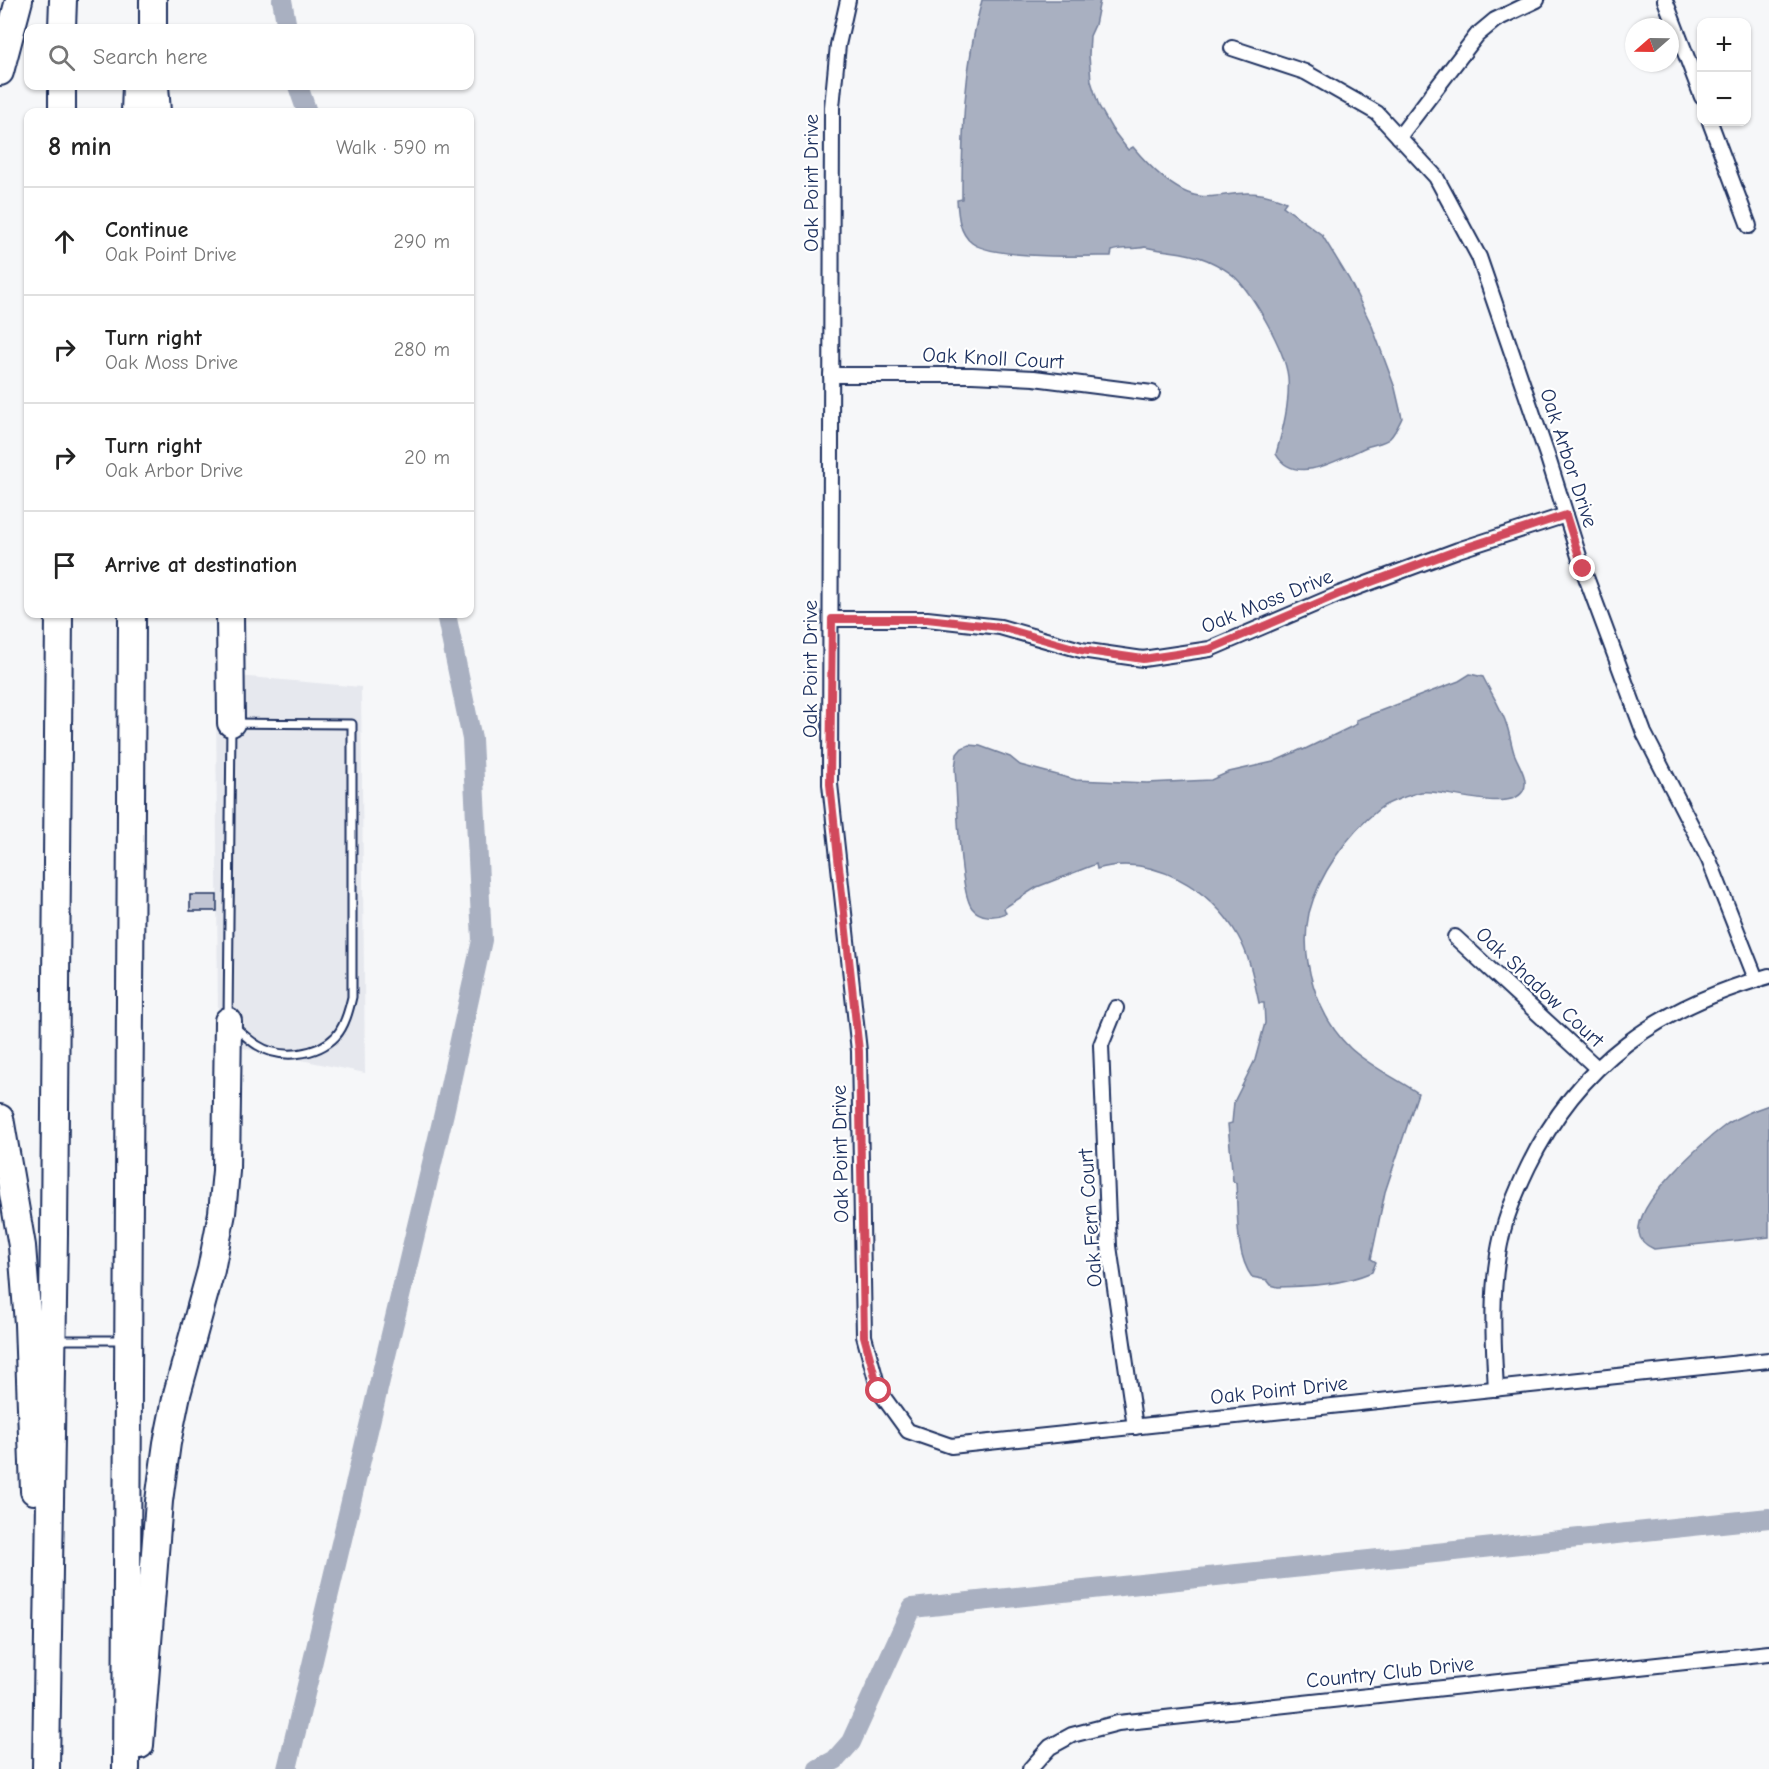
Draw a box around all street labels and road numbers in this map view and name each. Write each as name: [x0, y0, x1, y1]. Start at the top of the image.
street label: Oak Point Drive: [799, 114, 823, 252]
street label: Oak Knoll Court: [922, 342, 1065, 374]
street label: Oak Arbor Drive: [1535, 385, 1603, 531]
street label: Oak Moss Drive: [1198, 564, 1336, 638]
street label: Oak Point Drive: [798, 600, 822, 738]
street label: Oak Shadow Court: [1471, 922, 1610, 1053]
street label: Oak Point Drive: [827, 1085, 853, 1223]
street label: Oak Fern Court: [1073, 1147, 1107, 1288]
street label: Oak Point Drive: [1209, 1371, 1349, 1409]
street label: Country Club Drive: [1305, 1651, 1475, 1693]

